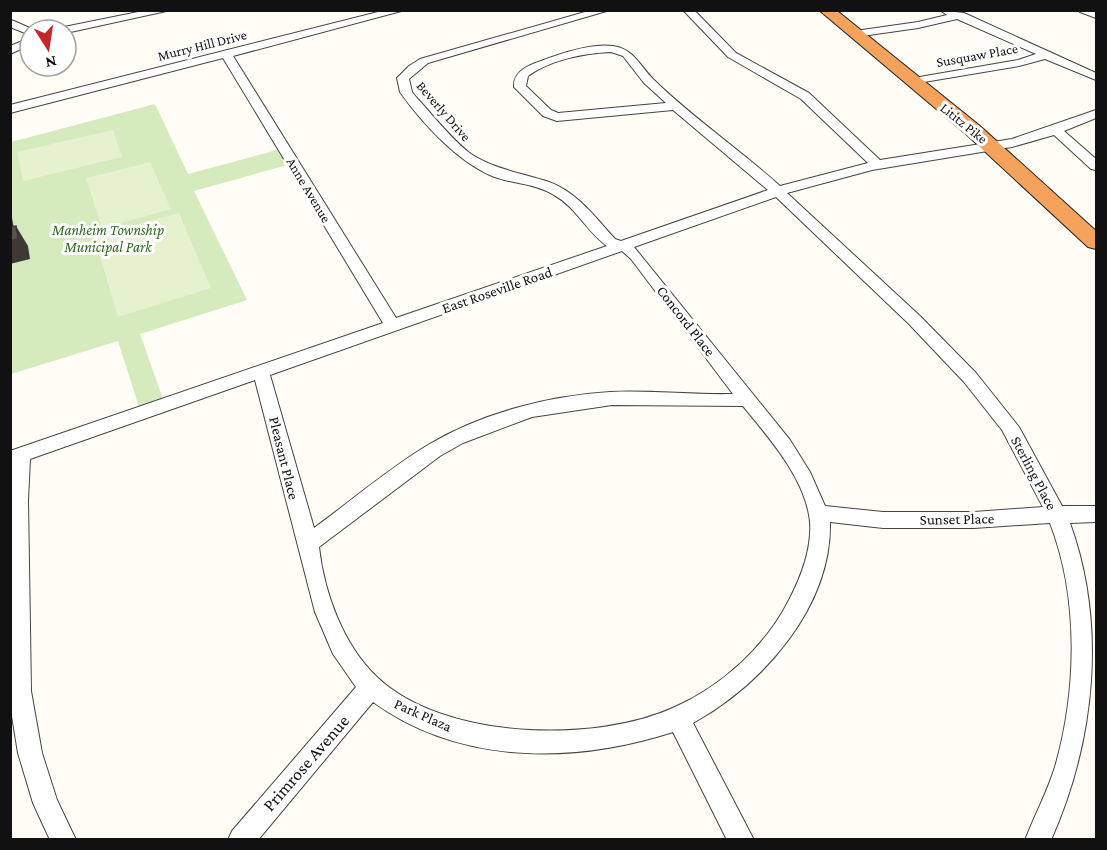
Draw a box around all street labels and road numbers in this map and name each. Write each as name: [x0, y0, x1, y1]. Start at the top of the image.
street label: Murry Hill Drive: [156, 26, 248, 64]
street label: Susquaw Place: [935, 40, 1019, 70]
street label: Beverly Drive: [414, 78, 474, 144]
street label: Lititz Pike: [937, 99, 991, 147]
street label: Anne Avenue: [283, 155, 335, 225]
street label: East Roseville Road: [440, 264, 554, 316]
street label: Concord Place: [654, 283, 719, 360]
street label: Pleasant Place: [266, 415, 302, 501]
street label: Sterling Place: [1007, 434, 1060, 513]
street label: Sunset Place: [920, 510, 995, 528]
street label: Park Plaza: [392, 695, 454, 735]
street label: Primrose Avenue: [259, 711, 353, 815]

